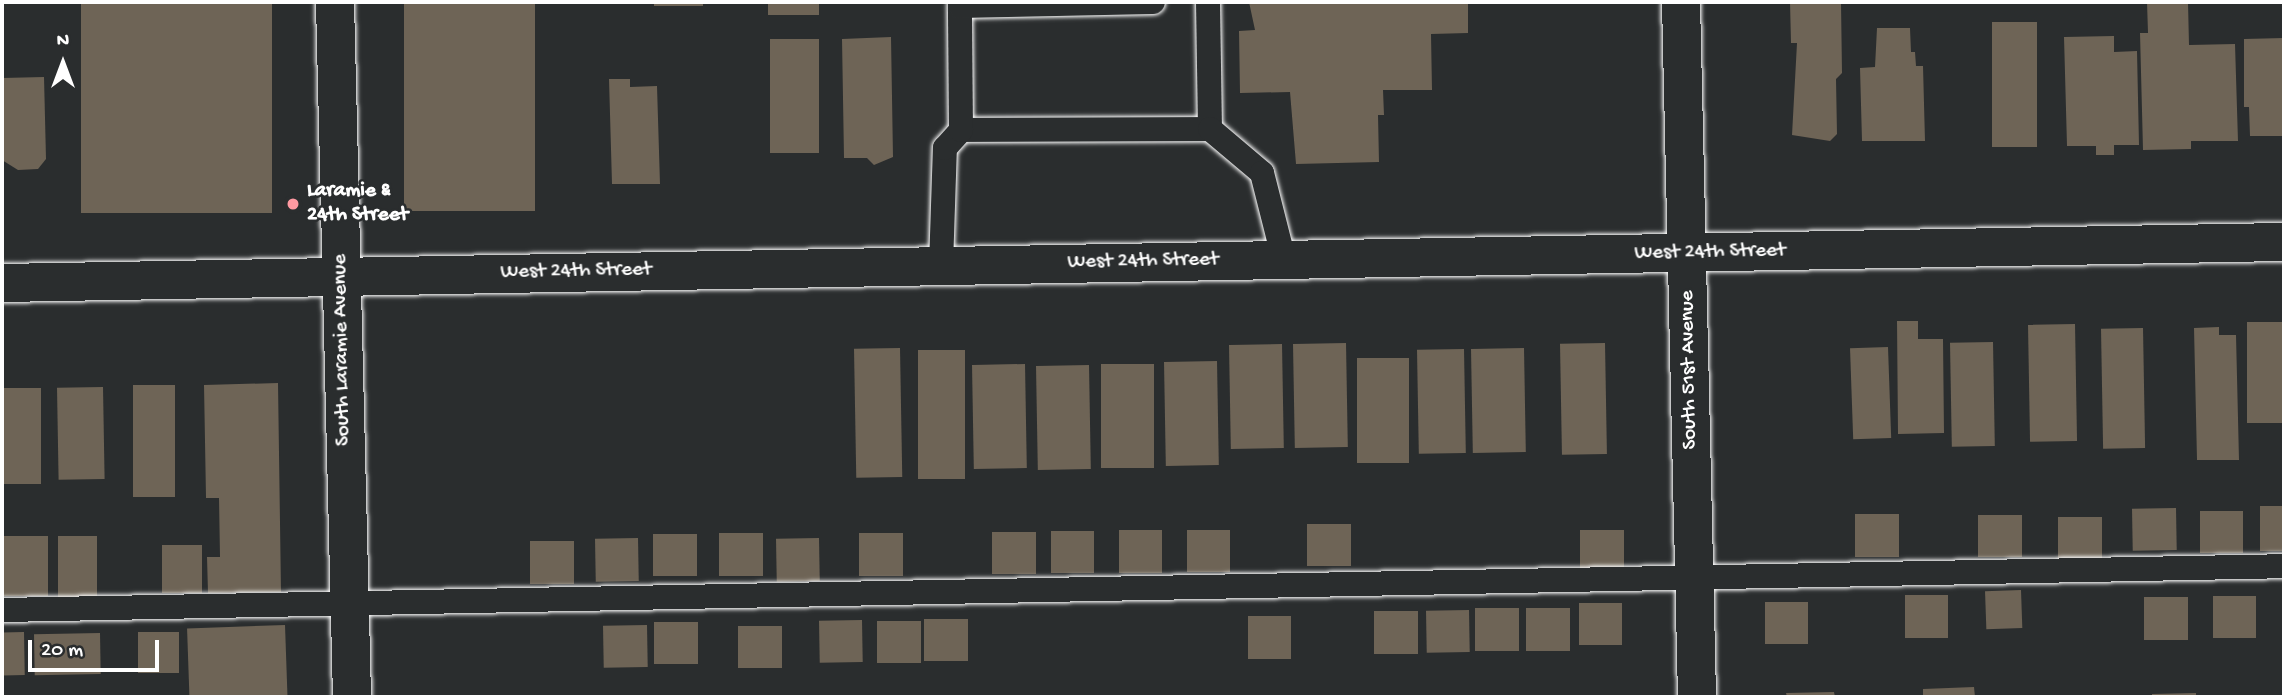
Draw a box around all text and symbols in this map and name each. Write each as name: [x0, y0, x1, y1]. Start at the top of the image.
north arrow: [28, 28, 98, 98]
text: N: [57, 30, 69, 53]
place label: Laramie & 24th Street: [307, 179, 408, 229]
marker: Laramie & 24th Street: [285, 196, 301, 212]
street label: West 24th Street: [1634, 239, 1786, 267]
street label: West 24th Street: [1067, 248, 1219, 276]
street label: South Laramie Avenue: [329, 254, 357, 446]
street label: West 24th Street: [500, 258, 652, 286]
street label: South 51st Avenue: [1676, 290, 1704, 450]
scale bar: [32, 626, 163, 670]
text: 20 m: [41, 639, 83, 664]

